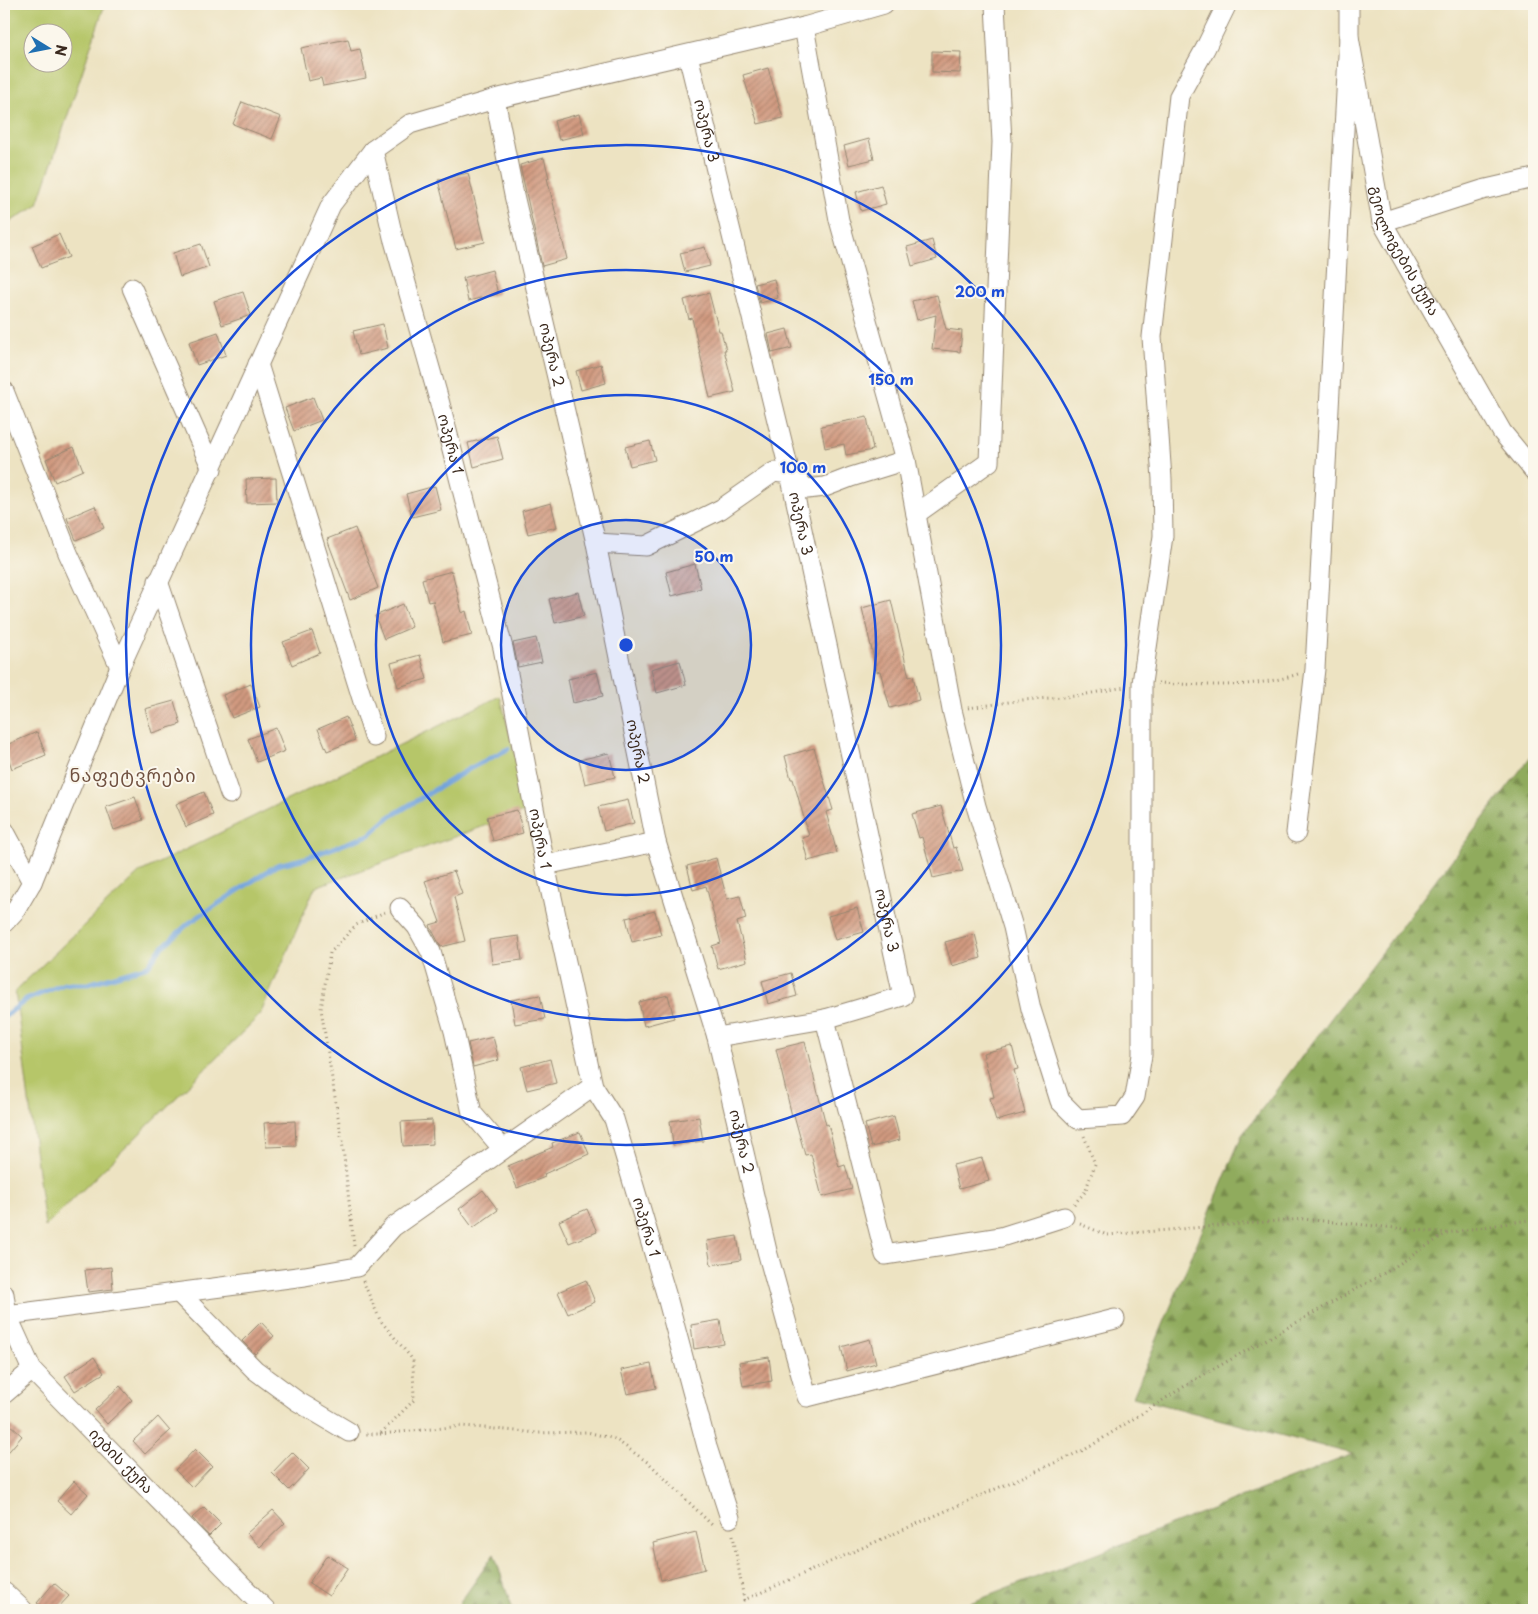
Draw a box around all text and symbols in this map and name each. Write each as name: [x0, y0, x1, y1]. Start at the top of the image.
north arrow: [22, 22, 72, 72]
text: N: [50, 43, 73, 58]
street label: ოპერა 3: [689, 96, 727, 164]
street label: გეოლოგების ქუჩა: [1366, 184, 1446, 319]
text: 200 m: [955, 279, 1005, 302]
street label: ოპერა 2: [534, 320, 572, 389]
text: 150 m: [868, 367, 914, 390]
street label: ოპერა 1: [433, 411, 471, 476]
text: 100 m: [780, 455, 826, 478]
street label: ოპერა 3: [784, 489, 820, 557]
text: 50 m: [695, 544, 733, 567]
centre of rings: [617, 636, 635, 654]
street label: ოპერა 2: [622, 717, 657, 785]
district label: ნაფეტვრები: [70, 761, 197, 788]
street label: ოპერა 1: [524, 806, 559, 871]
street label: ოპერა 3: [870, 886, 906, 954]
street label: ოპერა 2: [724, 1107, 761, 1175]
street label: ოპერა 1: [628, 1194, 667, 1259]
street label: იების ქუჩა: [84, 1422, 160, 1498]

